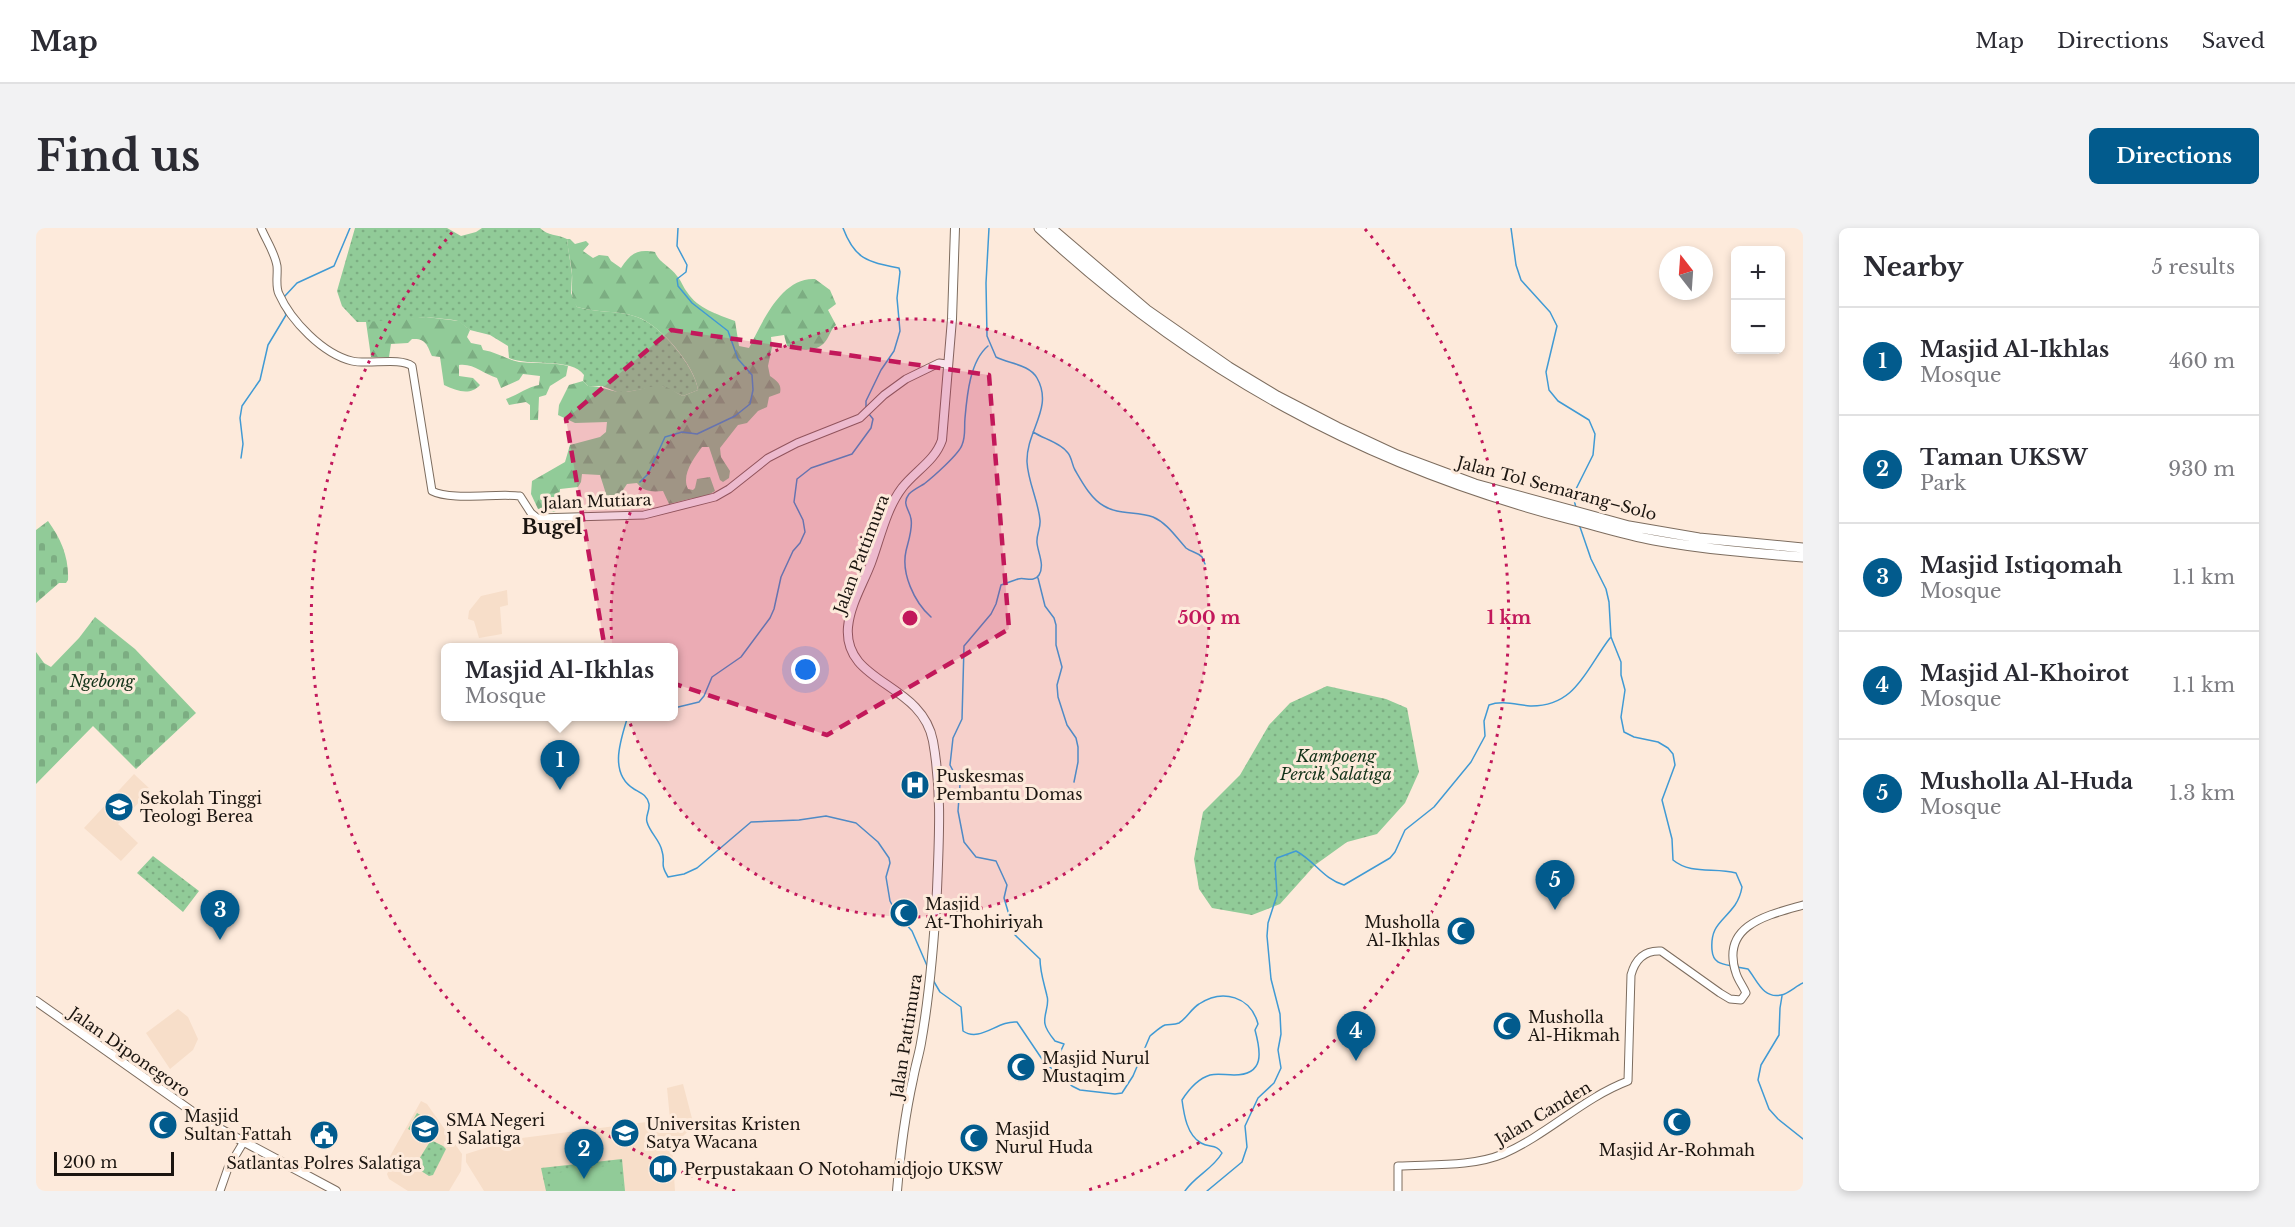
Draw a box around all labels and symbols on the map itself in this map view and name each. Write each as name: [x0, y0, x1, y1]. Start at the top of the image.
north arrow: [1659, 246, 1713, 300]
street label: Jalan Tol Semarang–Solo: [1453, 451, 1659, 524]
street label: Jalan Mutiara: [540, 489, 652, 513]
street label: Jalan Pattimura: [828, 492, 893, 618]
district label: Bugel: [522, 515, 582, 539]
text: 500 m: [1178, 607, 1240, 629]
text: 1 km: [1487, 607, 1531, 629]
centre of rings: [900, 608, 920, 628]
your location: [791, 655, 820, 684]
park label: Ngebong: [69, 671, 135, 691]
pin: 1: [540, 740, 580, 790]
park label: Kampoeng Percik Salatiga: [1279, 746, 1392, 784]
place label: Puskesmas Pembantu Domas: [936, 766, 1082, 804]
hospital icon: Puskesmas Pembantu Domas: [899, 769, 931, 801]
place label: Sekolah Tinggi Teologi Berea: [140, 788, 262, 826]
school or university icon: Sekolah Tinggi Teologi Berea: [103, 791, 135, 823]
pin: 5: [1536, 860, 1574, 910]
pin: 3: [200, 890, 240, 940]
place label: Masjid At-Thohiriyah: [924, 894, 1043, 932]
mosque icon: Masjid At-Thohiriyah: [888, 897, 920, 929]
place label: Musholla Al-Ikhlas: [1364, 912, 1440, 950]
mosque icon: Musholla Al-Ikhlas: [1445, 915, 1477, 947]
street label: Jalan Pattimura: [886, 972, 926, 1102]
street label: Jalan Diponegoro: [64, 1002, 194, 1101]
place label: Musholla Al-Hikmah: [1527, 1007, 1620, 1045]
mosque icon: Musholla Al-Hikmah: [1491, 1010, 1523, 1042]
pin: 4: [1336, 1012, 1376, 1061]
place label: Masjid Nurul Mustaqim: [1042, 1048, 1150, 1086]
mosque icon: Masjid Nurul Mustaqim: [1005, 1051, 1037, 1083]
street label: Jalan Canden: [1490, 1077, 1594, 1150]
place label: Masjid Sultan Fattah: [184, 1106, 292, 1144]
mosque icon: Masjid Ar-Rohmah: [1661, 1106, 1693, 1138]
mosque icon: Masjid Sultan Fattah: [147, 1109, 179, 1141]
place label: SMA Negeri 1 Salatiga: [446, 1110, 545, 1148]
school or university icon: SMA Negeri 1 Salatiga: [409, 1113, 441, 1145]
place label: Universitas Kristen Satya Wacana: [646, 1114, 800, 1152]
school or university icon: Universitas Kristen Satya Wacana: [609, 1117, 641, 1149]
public building icon: Satlantas Polres Salatiga: [308, 1119, 340, 1151]
place label: Masjid Nurul Huda: [995, 1119, 1093, 1157]
mosque icon: Masjid Nurul Huda: [958, 1122, 990, 1154]
pin: 2: [564, 1130, 604, 1179]
place label: Masjid Ar-Rohmah: [1599, 1140, 1755, 1160]
scale bar: [54, 1149, 174, 1176]
place label: Satlantas Polres Salatiga: [227, 1153, 422, 1173]
library icon: Perpustakaan O Notohamidjojo UKSW: [647, 1153, 679, 1185]
place label: Perpustakaan O Notohamidjojo UKSW: [684, 1159, 1003, 1179]

